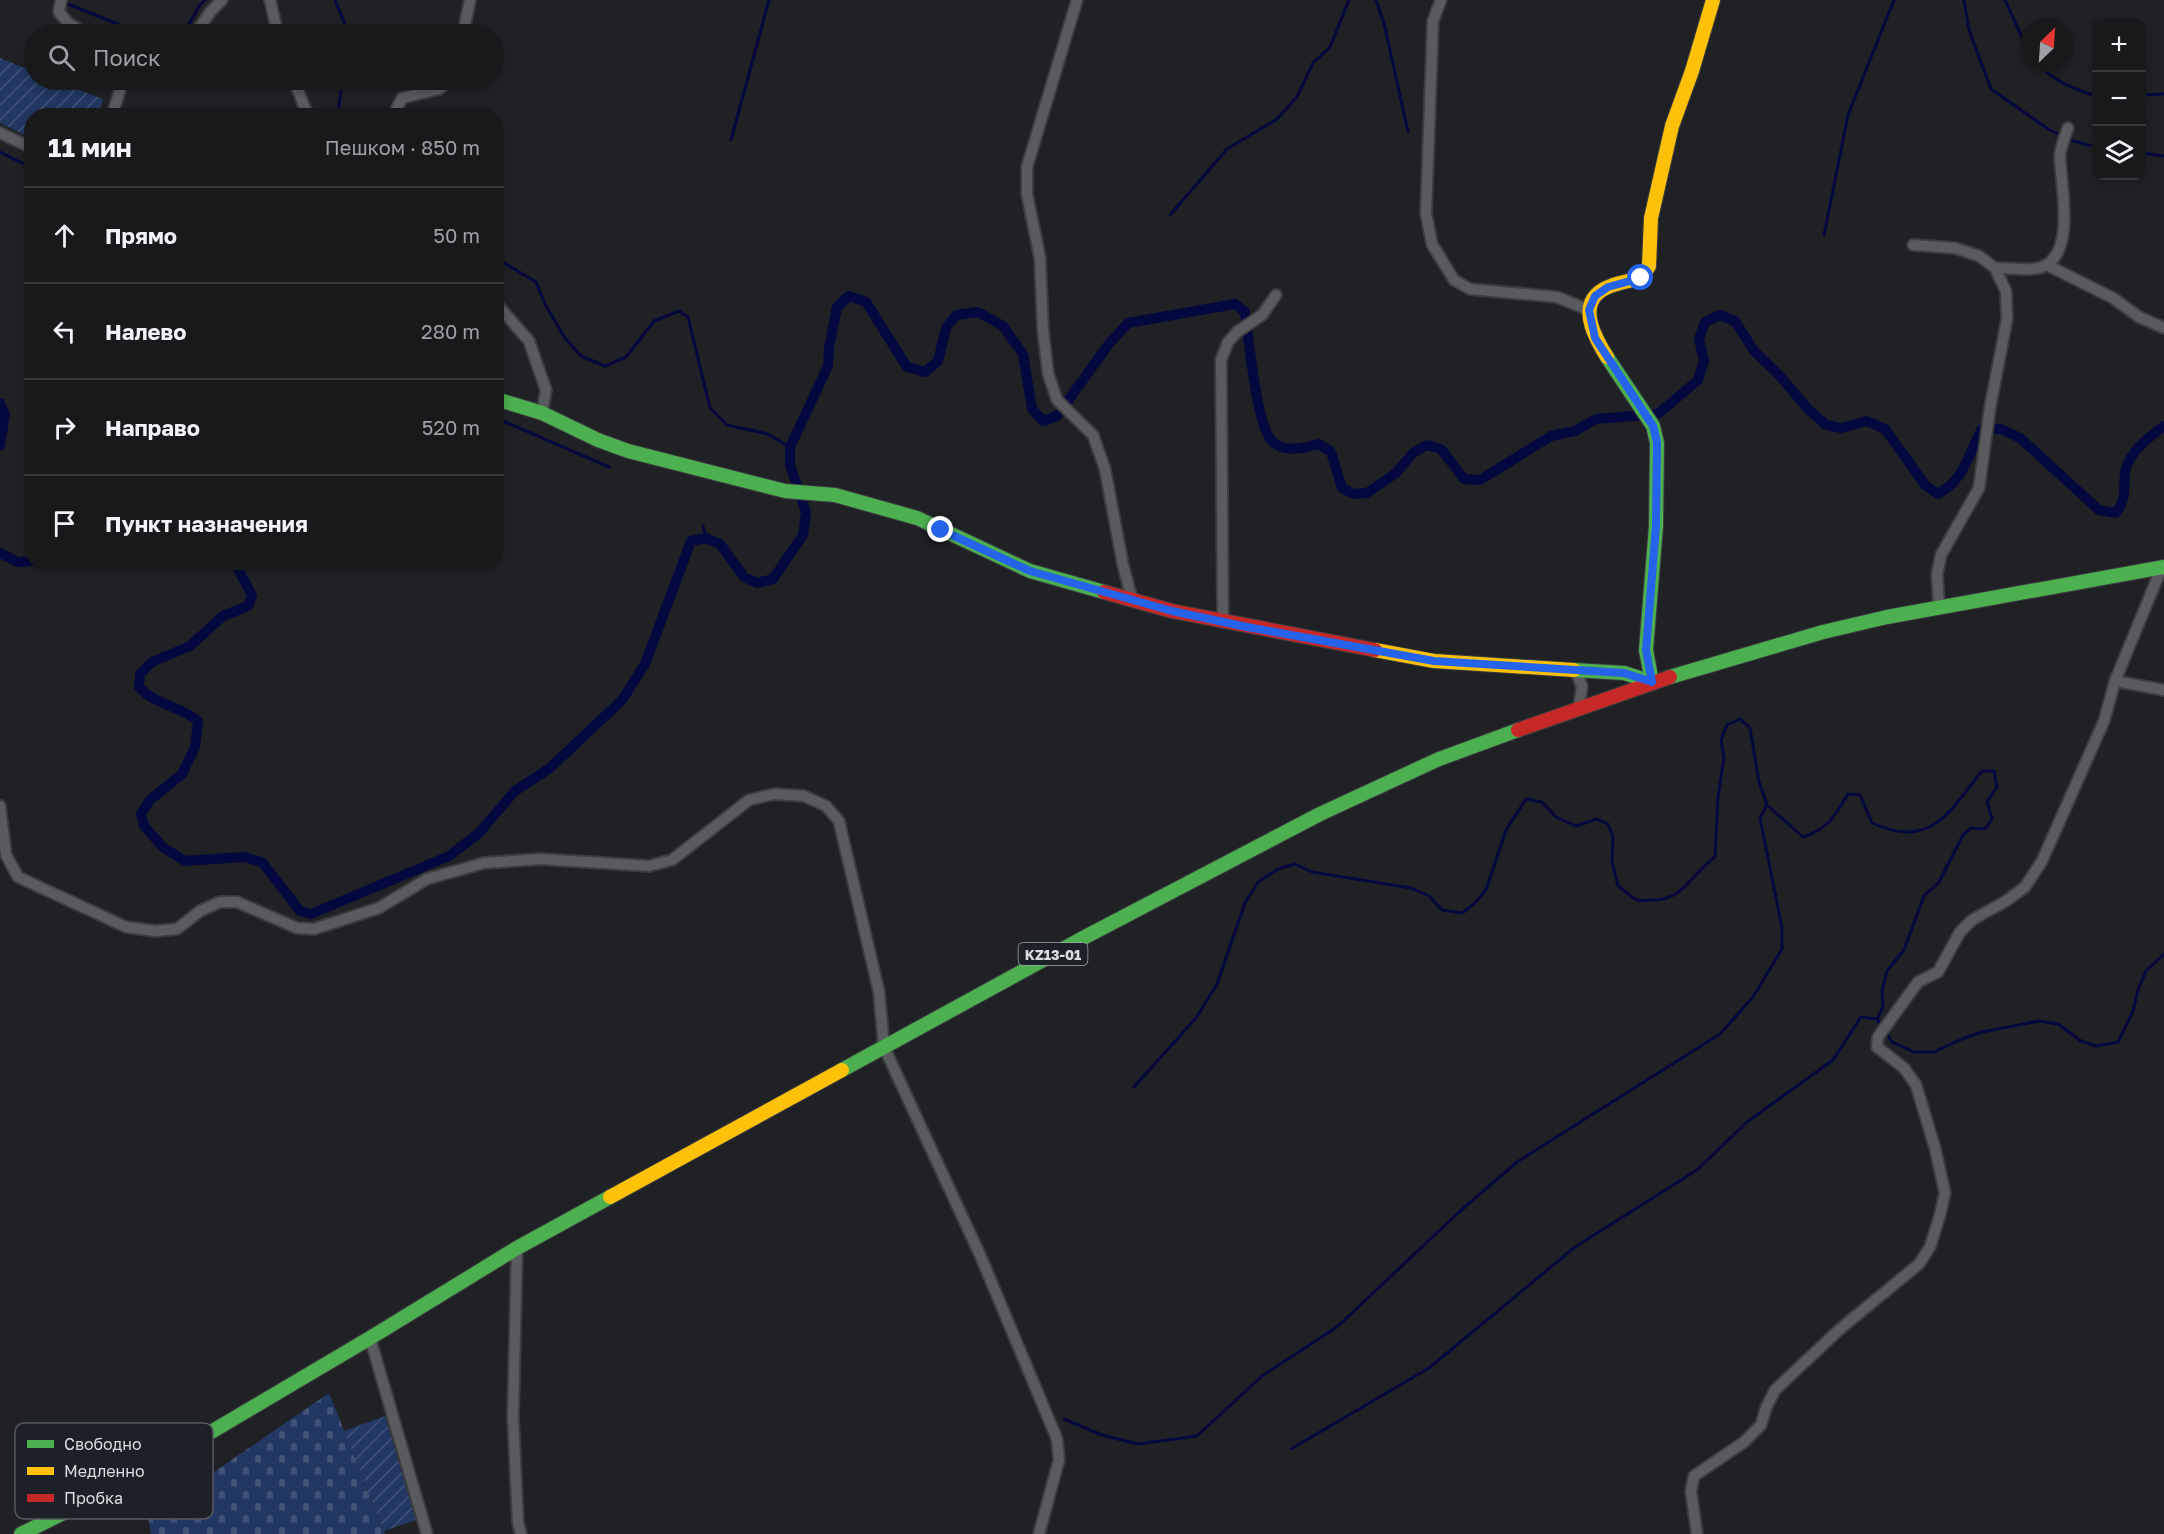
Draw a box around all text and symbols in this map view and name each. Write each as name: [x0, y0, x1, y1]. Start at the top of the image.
north arrow: [2020, 18, 2074, 72]
map controls: [2092, 18, 2146, 180]
button: +: [2092, 18, 2146, 72]
search box: [24, 24, 504, 90]
icon: search: [45, 41, 78, 74]
text: Поиск: [93, 44, 161, 71]
button: −: [2092, 72, 2146, 126]
button: layers: [2092, 126, 2146, 180]
text: 11 мин: [48, 132, 132, 163]
text: Пешком · 850 m: [325, 135, 480, 159]
icon: ahead: [48, 219, 81, 252]
text: Прямо: [105, 222, 177, 249]
text: 50 m: [433, 223, 480, 247]
route start: [1627, 264, 1653, 290]
icon: left: [48, 315, 81, 348]
text: Налево: [105, 318, 187, 345]
text: 280 m: [421, 319, 480, 343]
icon: right: [48, 411, 81, 444]
text: Направо: [105, 414, 200, 441]
text: 520 m: [422, 415, 480, 439]
icon: arrive: [48, 507, 81, 540]
text: Пункт назначения: [105, 510, 308, 537]
route end: [927, 516, 953, 542]
road number: KZ13-01: [1018, 943, 1088, 965]
legend: [15, 1423, 213, 1519]
text: Свободно: [64, 1434, 142, 1454]
text: Медленно: [64, 1461, 145, 1481]
text: Пробка: [64, 1488, 123, 1508]

